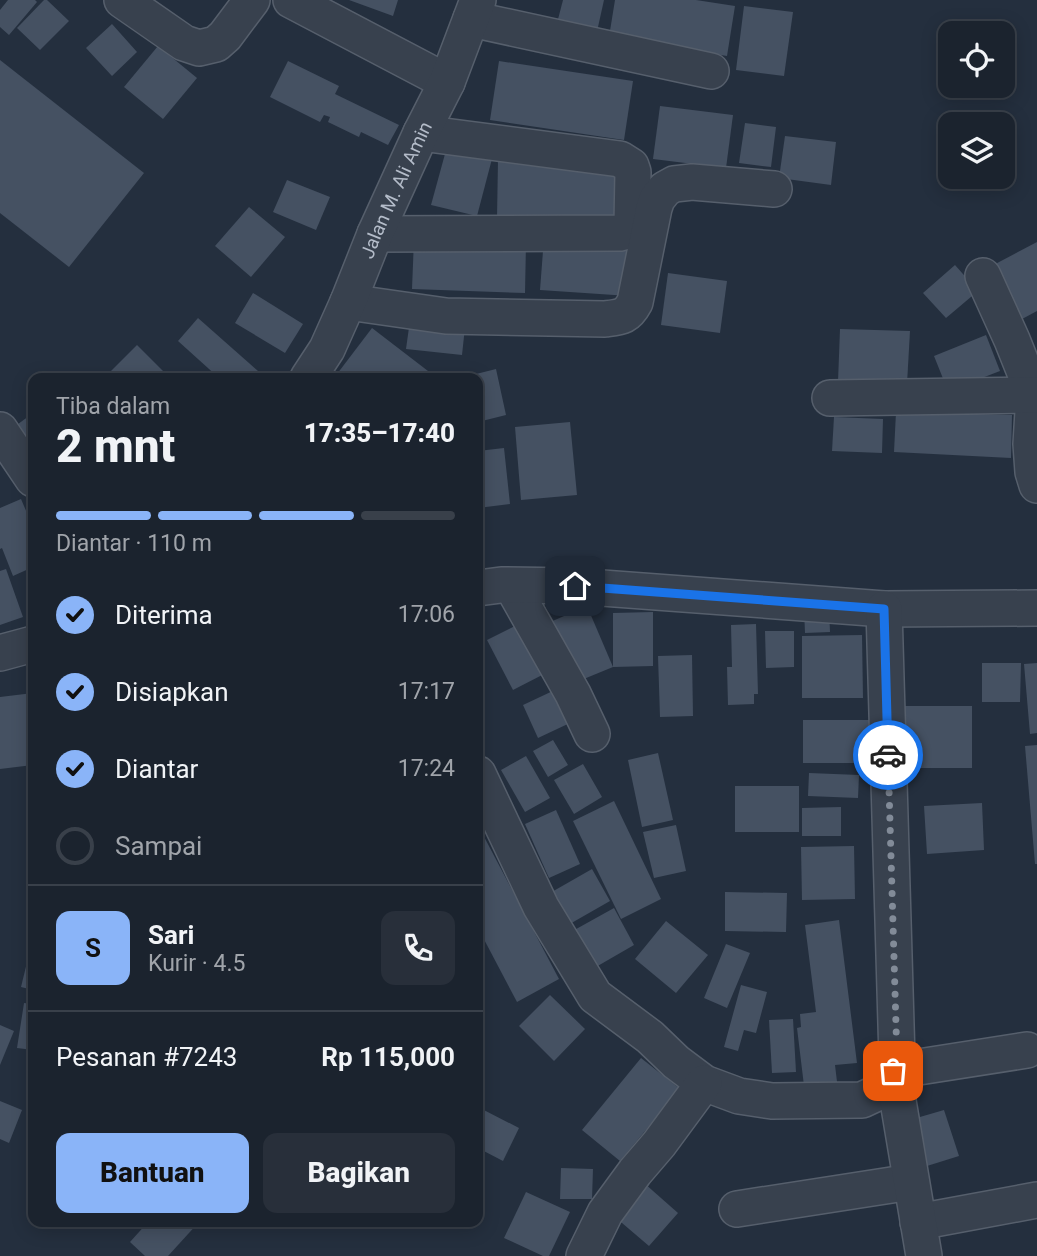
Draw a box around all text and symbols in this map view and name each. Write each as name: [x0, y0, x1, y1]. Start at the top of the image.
map controls: [938, 21, 1015, 189]
button: locate: [938, 21, 1015, 98]
button: layers: [938, 112, 1015, 189]
street label: Jalan M. Ali Amin: [355, 118, 437, 262]
text: Tiba dalam: [56, 393, 170, 420]
text: 17:35–17:40: [304, 418, 455, 448]
text: 2 mnt: [56, 419, 175, 473]
text: Diantar · 110 m: [56, 530, 212, 557]
pin: [545, 556, 605, 616]
icon: home: [556, 567, 594, 605]
icon: check: [56, 596, 94, 634]
text: Diterima: [115, 600, 213, 630]
text: 17:06: [398, 601, 455, 628]
icon: check: [56, 673, 94, 711]
text: Disiapkan: [115, 677, 229, 707]
text: 17:17: [398, 678, 455, 705]
courier: [853, 720, 923, 790]
icon: car: [869, 736, 907, 774]
icon: check: [56, 750, 94, 788]
text: Diantar: [115, 754, 198, 784]
text: 17:24: [398, 755, 455, 782]
text: Sampai: [115, 831, 202, 861]
button: phone: [381, 911, 455, 985]
text: Sari: [148, 920, 194, 950]
text: S: [85, 933, 101, 963]
text: Kurir · 4.5: [148, 950, 245, 977]
pin: [863, 1041, 923, 1101]
text: Pesanan #7243: [56, 1042, 237, 1072]
text: Rp 115,000: [321, 1042, 455, 1072]
icon: bag: [874, 1052, 912, 1090]
button: Bantuan: [56, 1133, 249, 1213]
button: Bagikan: [263, 1133, 455, 1213]

